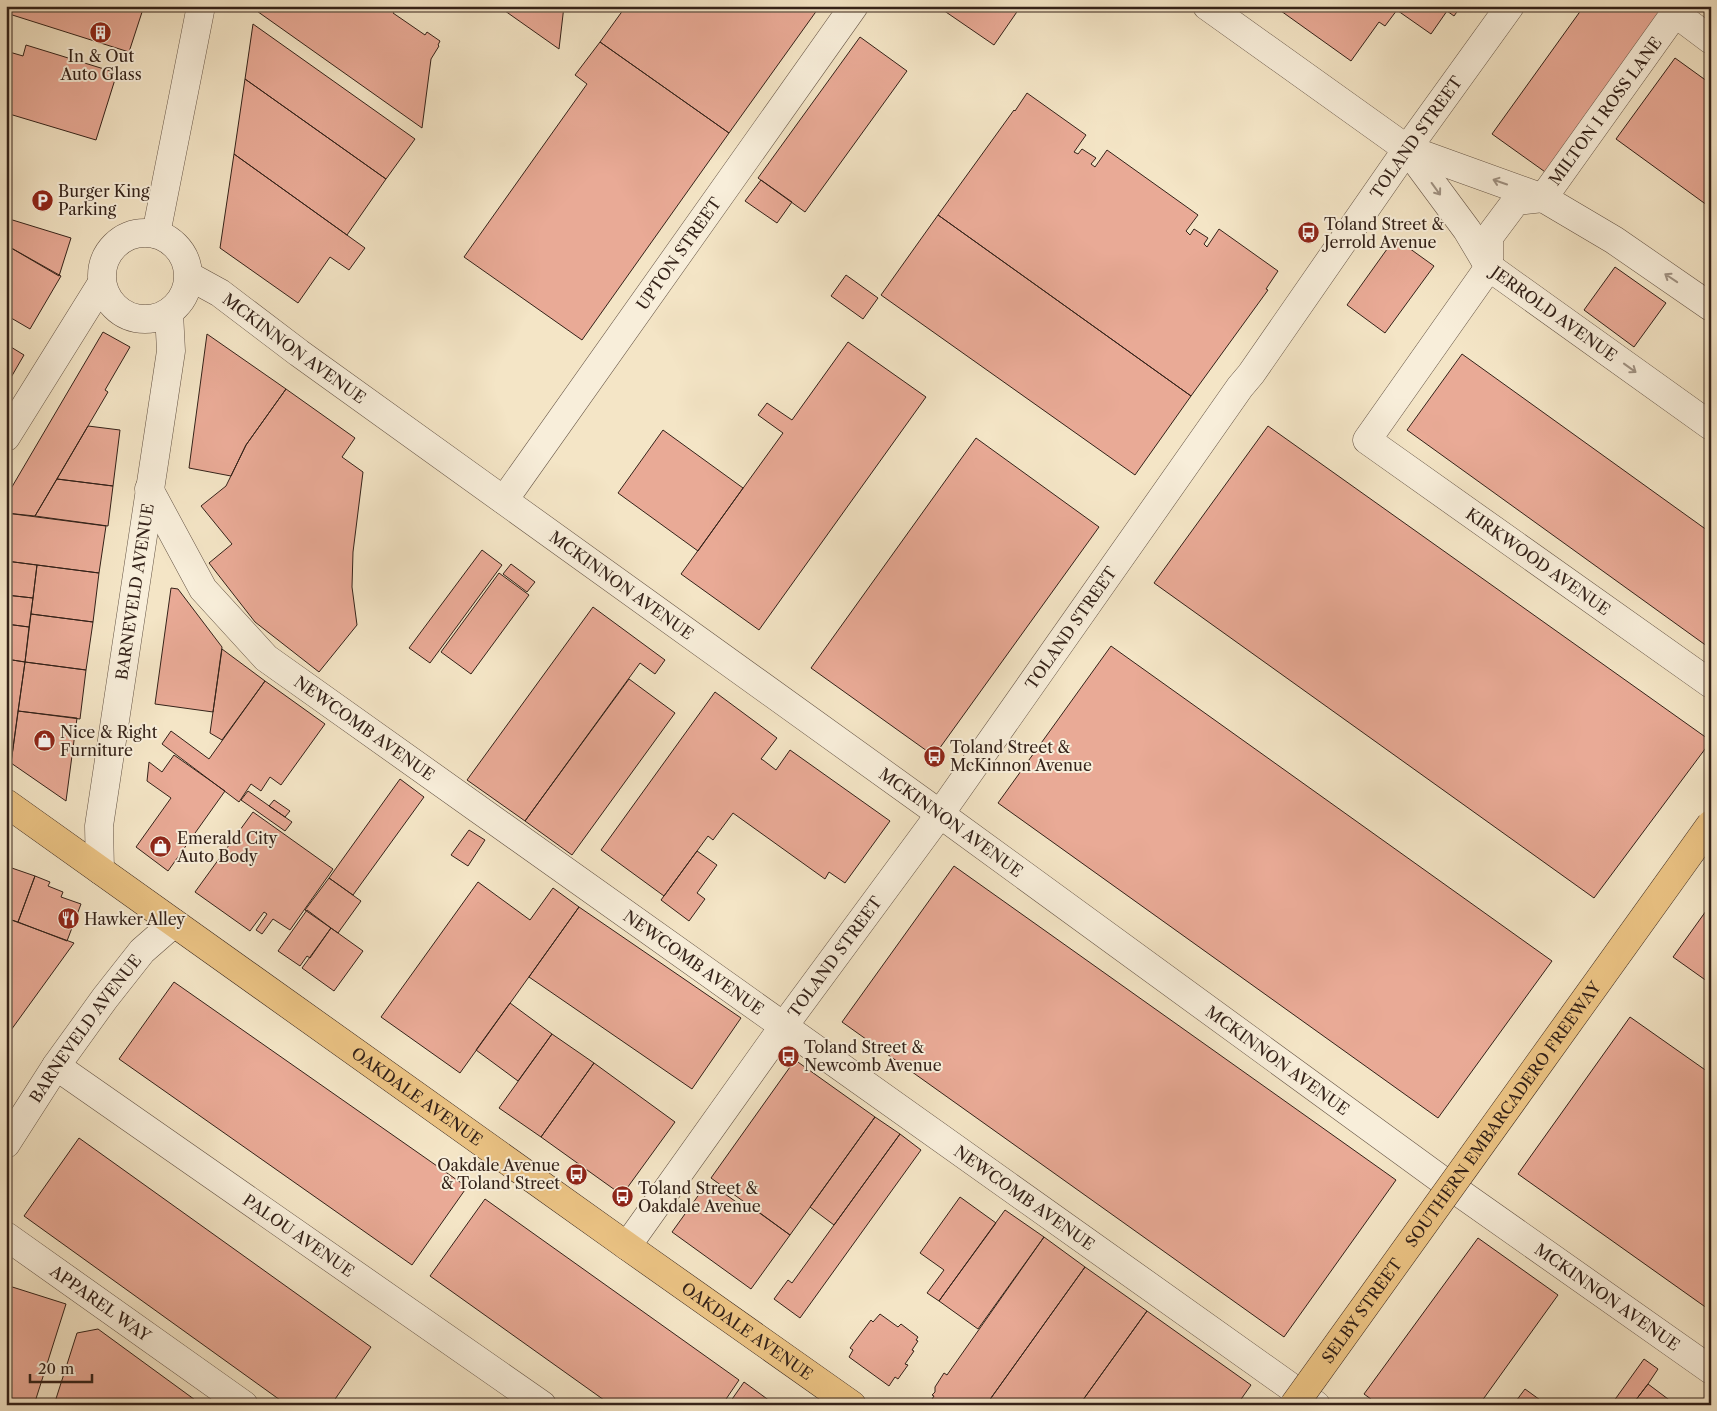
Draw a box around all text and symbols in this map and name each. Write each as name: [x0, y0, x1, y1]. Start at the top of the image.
building icon: In & Out Auto Glass: [89, 20, 113, 44]
street label: MILTON I ROSS LANE: [1544, 33, 1666, 189]
place label: In & Out Auto Glass: [59, 46, 142, 84]
street label: TOLAND STREET: [1366, 72, 1466, 202]
one-way arrow: [1492, 177, 1508, 186]
place label: Burger King Parking: [58, 181, 150, 219]
one-way arrow: [1431, 182, 1441, 196]
parking icon: Burger King Parking: [30, 188, 54, 212]
street label: UPTON STREET: [632, 194, 725, 314]
place label: Toland Street & Jerrold Avenue: [1321, 214, 1444, 252]
bus stop icon: Toland Street & Jerrold Avenue: [1296, 221, 1320, 245]
street label: JERROLD AVENUE: [1485, 260, 1621, 366]
one-way arrow: [1664, 273, 1678, 283]
street label: MCKINNON AVENUE: [219, 289, 370, 408]
one-way arrow: [1622, 363, 1636, 373]
street label: BARNEVELD AVENUE: [111, 502, 158, 681]
street label: KIRKWOOD AVENUE: [1462, 503, 1614, 619]
street label: MCKINNON AVENUE: [546, 526, 698, 644]
street label: TOLAND STREET: [1021, 563, 1121, 693]
street label: NEWCOMB AVENUE: [290, 671, 439, 785]
place label: Nice & Right Furniture: [60, 722, 158, 760]
shop icon: Nice & Right Furniture: [32, 729, 56, 753]
place label: Toland Street & McKinnon Avenue: [950, 737, 1092, 775]
bus stop icon: Toland Street & McKinnon Avenue: [922, 744, 946, 768]
street label: MCKINNON AVENUE: [875, 764, 1027, 881]
place label: Emerald City Auto Body: [176, 828, 279, 866]
shop icon: Emerald City Auto Body: [149, 835, 173, 859]
street label: TOLAND STREET: [784, 892, 886, 1021]
street label: NEWCOMB AVENUE: [620, 906, 768, 1019]
restaurant icon: Hawker Alley: [56, 907, 80, 931]
place label: Hawker Alley: [84, 909, 186, 929]
street label: BARNEVELD AVENUE: [25, 950, 145, 1107]
street label: SOUTHERN EMBARCADERO FREEWAY: [1401, 977, 1605, 1251]
street label: MCKINNON AVENUE: [1202, 1001, 1353, 1119]
place label: Toland Street & Newcomb Avenue: [804, 1037, 942, 1075]
street label: OAKDALE AVENUE: [348, 1043, 487, 1150]
bus stop icon: Toland Street & Newcomb Avenue: [776, 1044, 800, 1068]
street label: NEWCOMB AVENUE: [951, 1141, 1099, 1254]
place label: Oakdale Avenue & Toland Street: [437, 1155, 560, 1193]
bus stop icon: Oakdale Avenue & Toland Street: [564, 1162, 588, 1186]
place label: Toland Street & Oakdale Avenue: [638, 1178, 761, 1216]
bus stop icon: Toland Street & Oakdale Avenue: [610, 1185, 634, 1209]
street label: PALOU AVENUE: [239, 1190, 358, 1281]
street label: MCKINNON AVENUE: [1531, 1239, 1684, 1355]
street label: SELBY STREET: [1317, 1254, 1406, 1367]
street label: APPAREL WAY: [46, 1260, 155, 1346]
street label: OAKDALE AVENUE: [678, 1278, 817, 1384]
scale bar: [30, 1351, 92, 1383]
text: 20 m: [38, 1359, 74, 1378]

